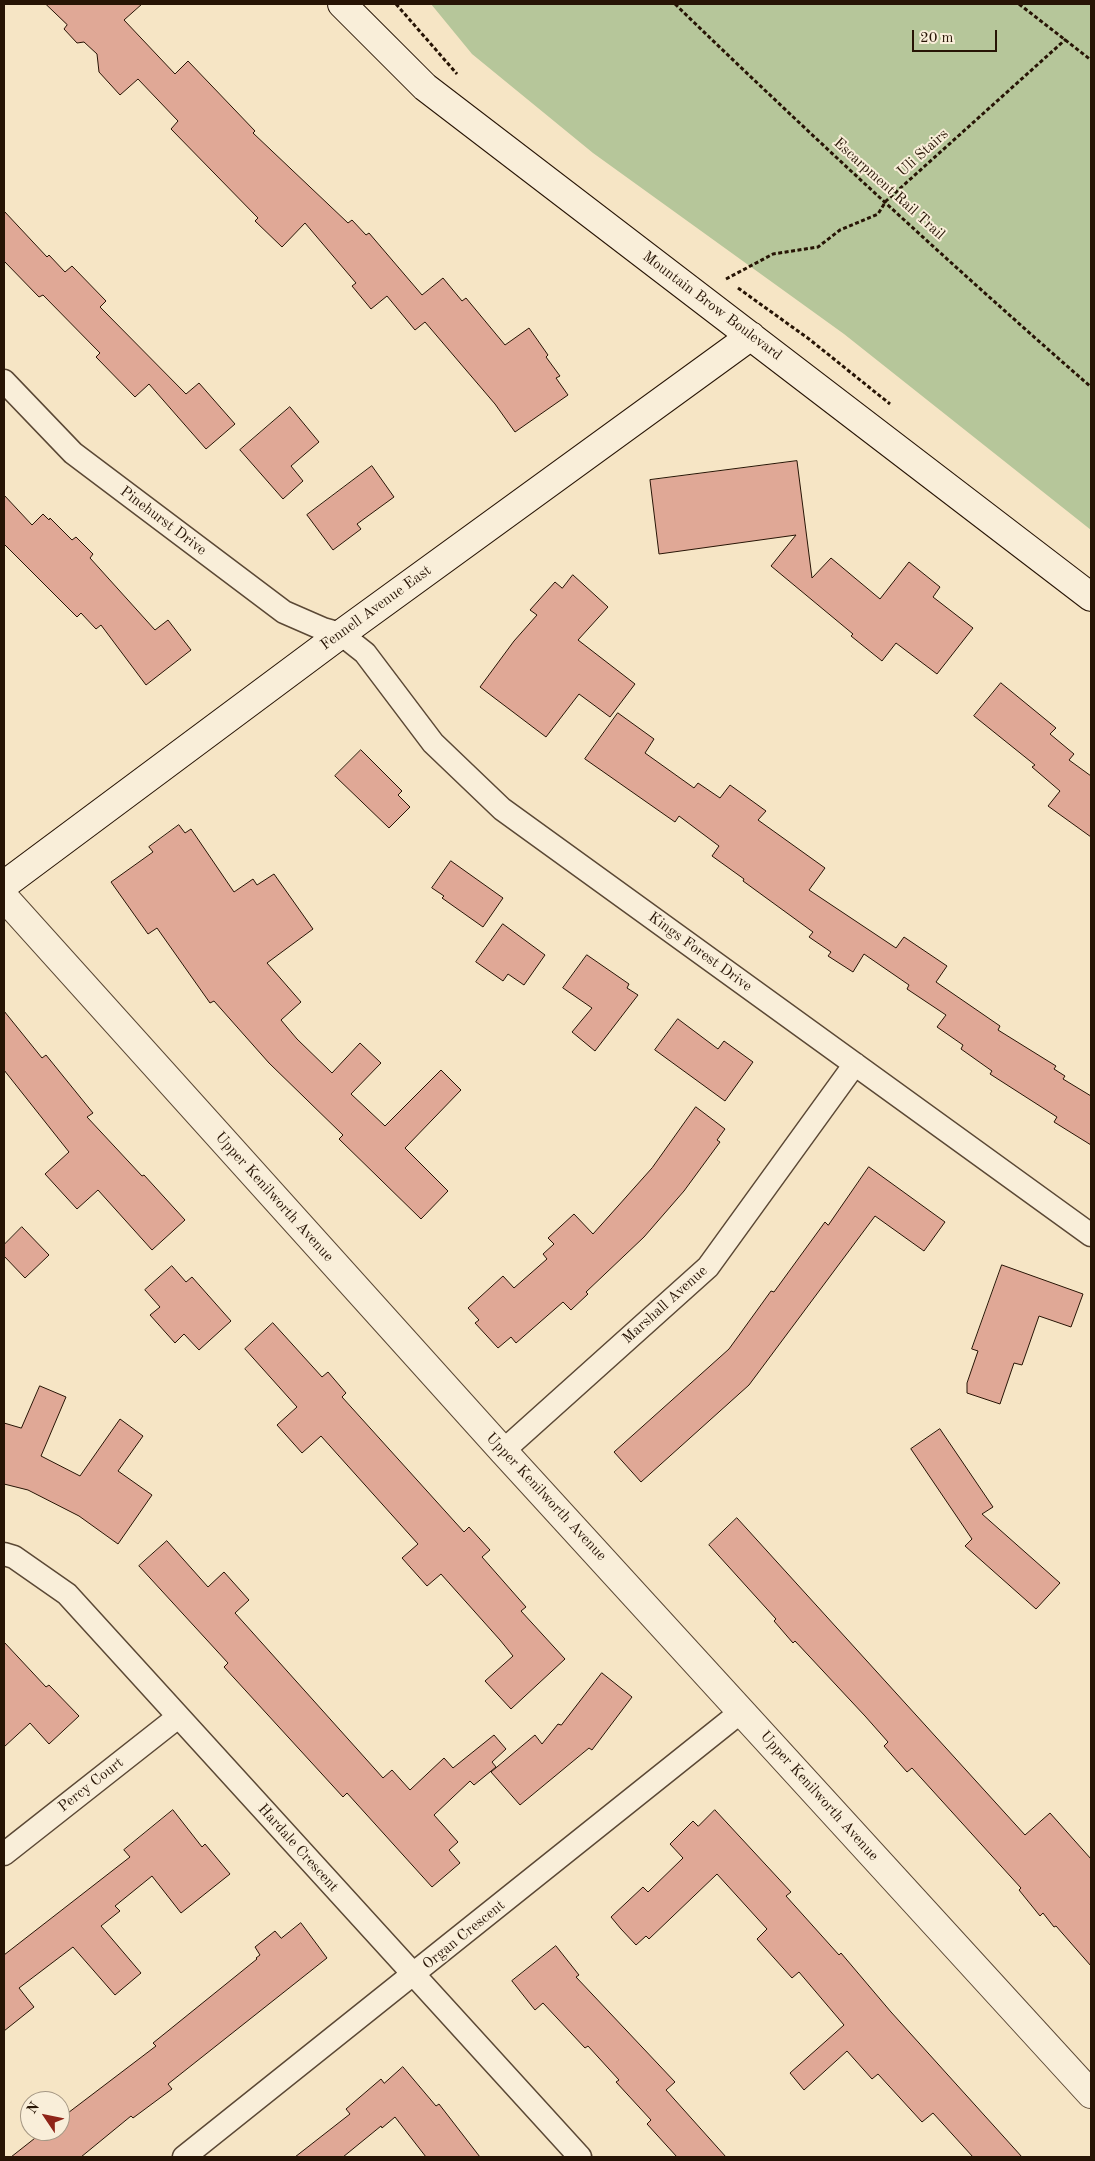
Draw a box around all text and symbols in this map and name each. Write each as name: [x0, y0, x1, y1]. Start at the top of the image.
scale bar: [915, 20, 1000, 52]
text: 20 m: [920, 31, 954, 46]
street label: Uli Stairs: [894, 125, 952, 181]
street label: Escarpment Rail Trail: [830, 134, 948, 244]
street label: Mountain Brow Boulevard: [639, 248, 785, 364]
street label: Pinehurst Drive: [116, 483, 210, 559]
street label: Fennell Avenue East: [317, 562, 435, 654]
street label: Kings Forest Drive: [645, 908, 755, 996]
street label: Upper Kenilworth Avenue: [211, 1128, 337, 1266]
street label: Marshall Avenue: [619, 1262, 711, 1348]
street label: Upper Kenilworth Avenue: [482, 1429, 610, 1565]
street label: Upper Kenilworth Avenue: [756, 1727, 882, 1865]
street label: Percy Court: [55, 1754, 127, 1816]
street label: Hardale Crescent: [254, 1800, 342, 1896]
street label: Organ Crescent: [419, 1896, 509, 1974]
north arrow: [20, 2091, 70, 2141]
text: N: [25, 2100, 42, 2117]

